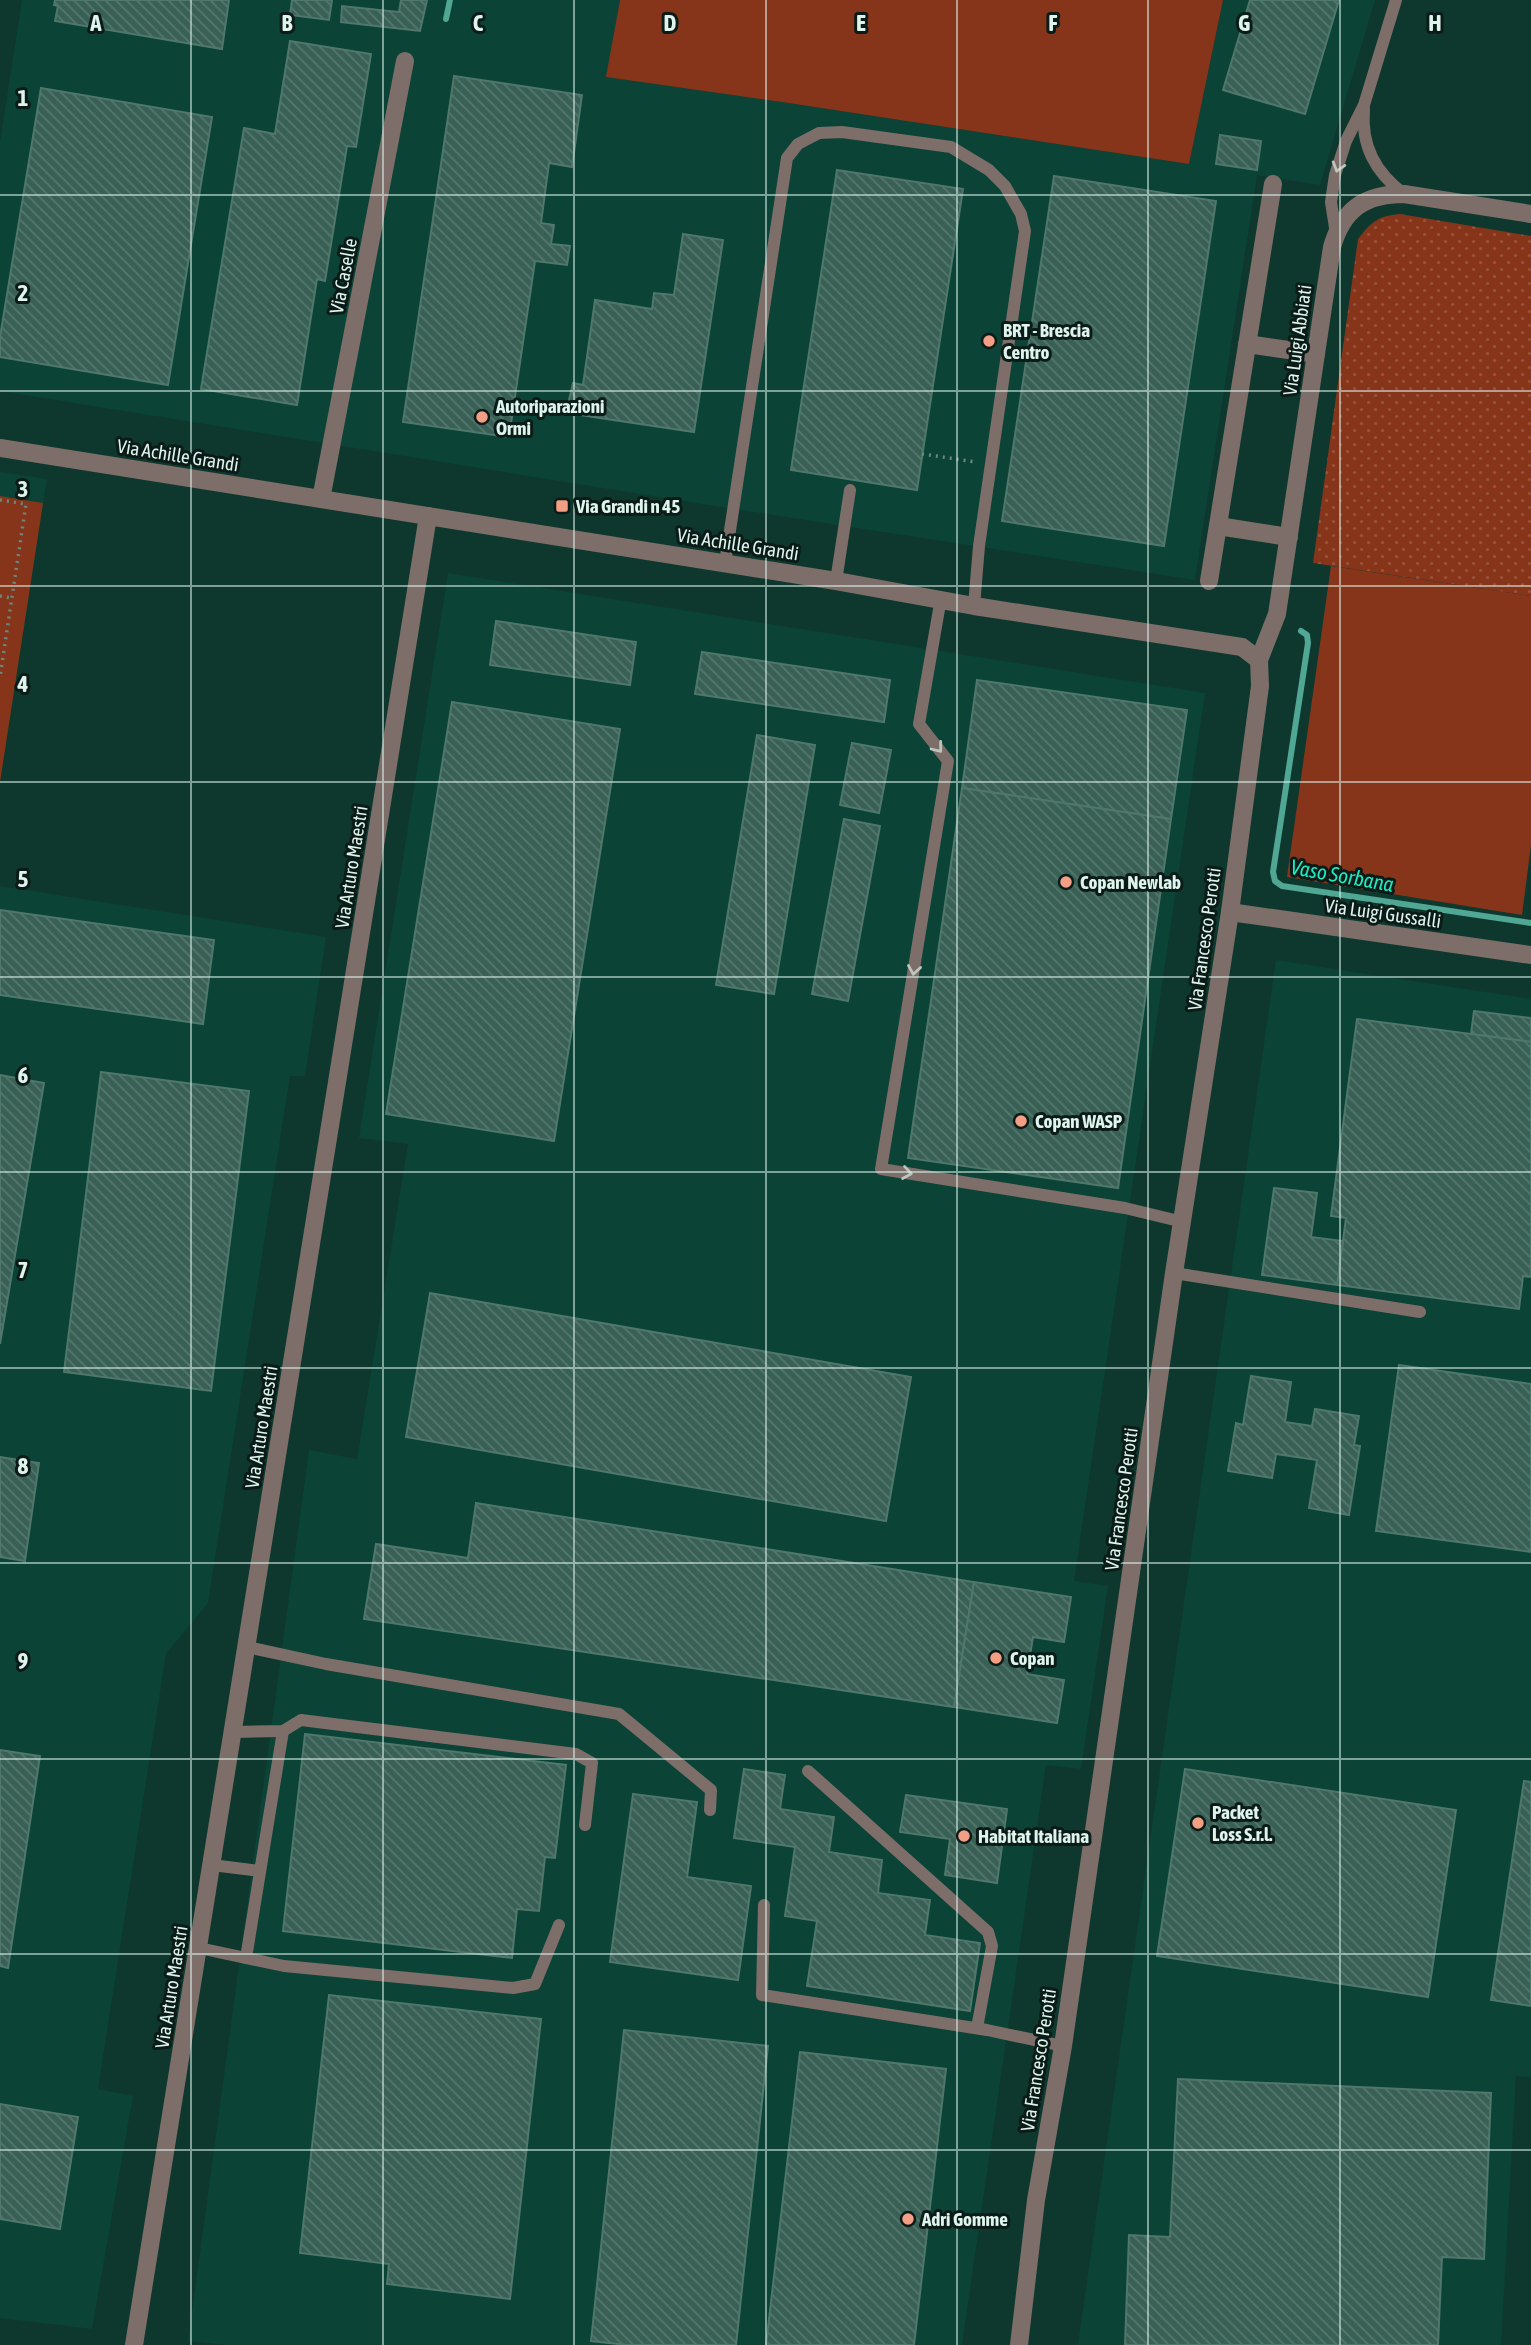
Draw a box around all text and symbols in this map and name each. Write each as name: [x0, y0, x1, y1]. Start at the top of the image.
text: A: [89, 10, 102, 36]
text: B: [282, 10, 293, 36]
text: C: [473, 10, 484, 36]
text: D: [664, 10, 677, 36]
text: E: [856, 10, 866, 36]
text: F: [1048, 10, 1058, 36]
text: G: [1238, 10, 1250, 36]
text: H: [1428, 10, 1442, 36]
text: 1: [18, 85, 29, 111]
one-way arrow: [1331, 161, 1346, 173]
street label: Via Caselle: [325, 236, 361, 316]
text: 2: [18, 280, 28, 306]
street label: Via Luigi Abbiati: [1278, 283, 1316, 397]
place label: BRT - Brescia Centro: [1003, 319, 1090, 363]
marker: BRT - Brescia Centro: [981, 333, 997, 349]
place label: Autoriparazioni Ormi: [495, 395, 604, 439]
marker: Autoriparazioni Ormi: [474, 409, 490, 425]
street label: Via Achille Grandi: [116, 435, 240, 475]
text: 3: [18, 476, 28, 502]
place label: Via Grandi n 45: [575, 495, 680, 517]
marker: Via Grandi n 45: [554, 498, 570, 514]
street label: Via Achille Grandi: [676, 524, 800, 564]
text: 4: [17, 671, 29, 697]
one-way arrow: [930, 741, 943, 753]
street label: Via Arturo Maestri: [330, 804, 372, 930]
water label: Vaso Sorbana: [1289, 854, 1396, 896]
text: 5: [18, 866, 29, 892]
street label: Via Francesco Perotti: [1183, 866, 1225, 1012]
place label: Copan Newlab: [1080, 871, 1181, 893]
marker: Copan Newlab: [1058, 874, 1074, 890]
street label: Via Luigi Gussalli: [1323, 894, 1443, 932]
one-way arrow: [907, 964, 922, 976]
text: 6: [18, 1062, 29, 1088]
place label: Copan WASP: [1035, 1110, 1123, 1132]
marker: Copan WASP: [1013, 1113, 1029, 1129]
one-way arrow: [901, 1165, 913, 1180]
text: 7: [18, 1257, 28, 1283]
street label: Via Arturo Maestri: [240, 1364, 282, 1490]
street label: Via Francesco Perotti: [1100, 1426, 1142, 1572]
text: 8: [18, 1453, 29, 1479]
place label: Copan: [1010, 1647, 1055, 1669]
text: 9: [18, 1648, 29, 1674]
marker: Copan: [988, 1650, 1004, 1666]
place label: Packet Loss S.r.l.: [1212, 1801, 1273, 1845]
marker: Packet Loss S.r.l.: [1190, 1815, 1206, 1831]
place label: Habitat Italiana: [978, 1825, 1089, 1847]
marker: Habitat Italiana: [956, 1828, 972, 1844]
street label: Via Arturo Maestri: [150, 1924, 192, 2050]
street label: Via Francesco Perotti: [1016, 1987, 1060, 2133]
place label: Adri Gomme: [921, 2208, 1008, 2230]
marker: Adri Gomme: [900, 2211, 916, 2227]

